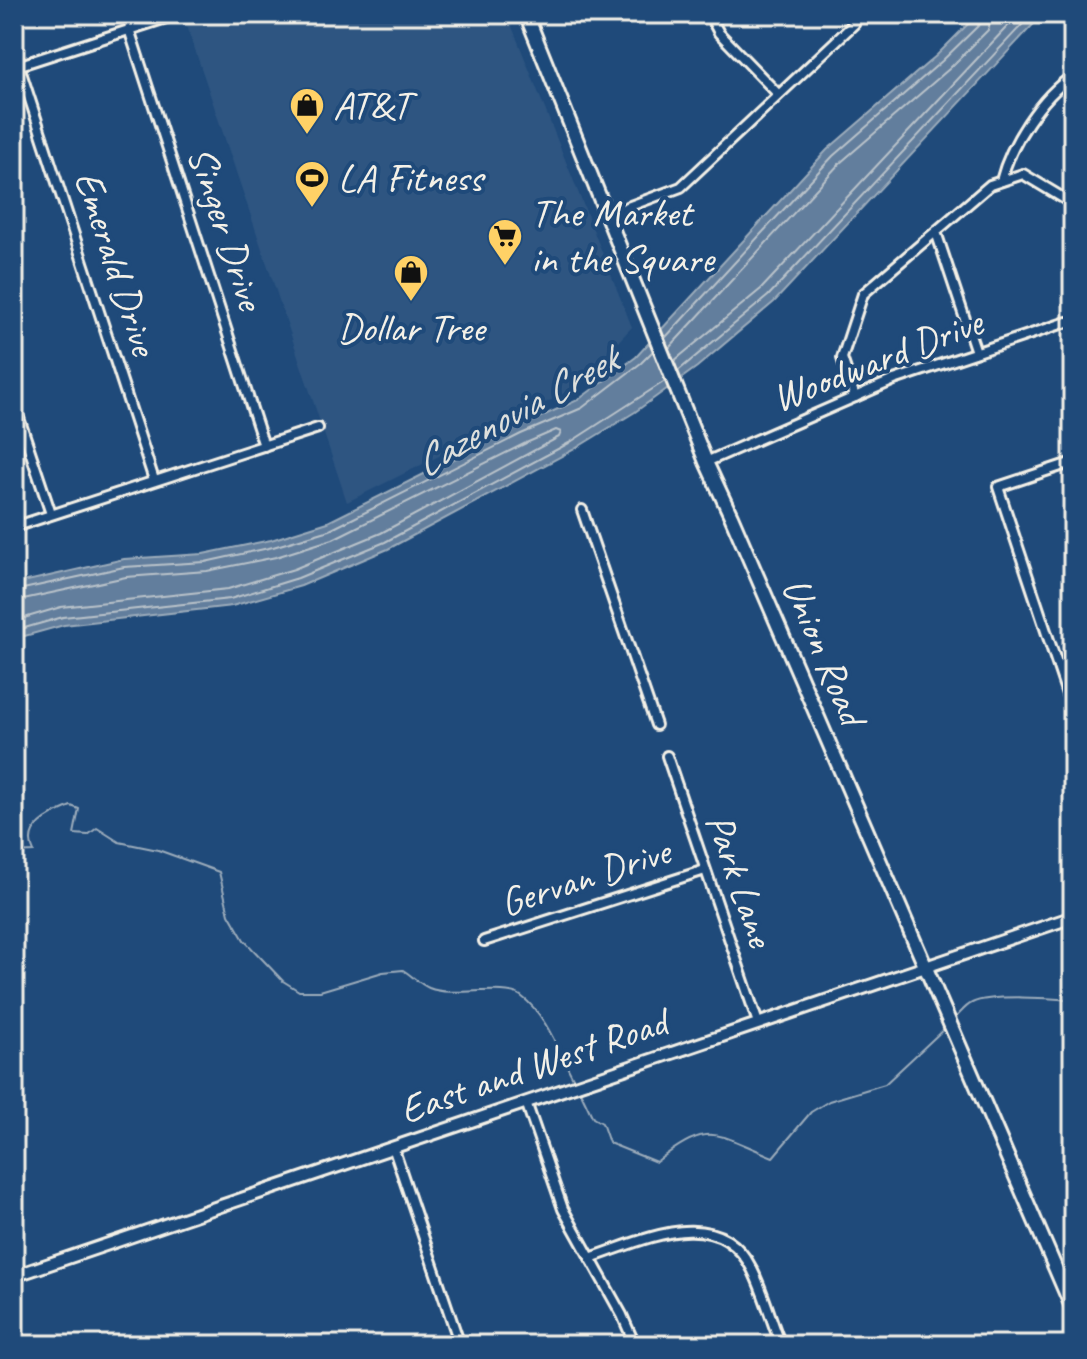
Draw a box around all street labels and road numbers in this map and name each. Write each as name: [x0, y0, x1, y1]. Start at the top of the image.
street label: Singer Drive: [176, 140, 277, 319]
street label: Emerald Drive: [63, 165, 170, 364]
street label: Woodward Drive: [765, 296, 992, 423]
street label: Union Road: [771, 570, 879, 737]
street label: Park Lane: [694, 807, 787, 956]
street label: Gervan Drive: [494, 825, 679, 928]
street label: East and West Road: [393, 995, 679, 1135]

